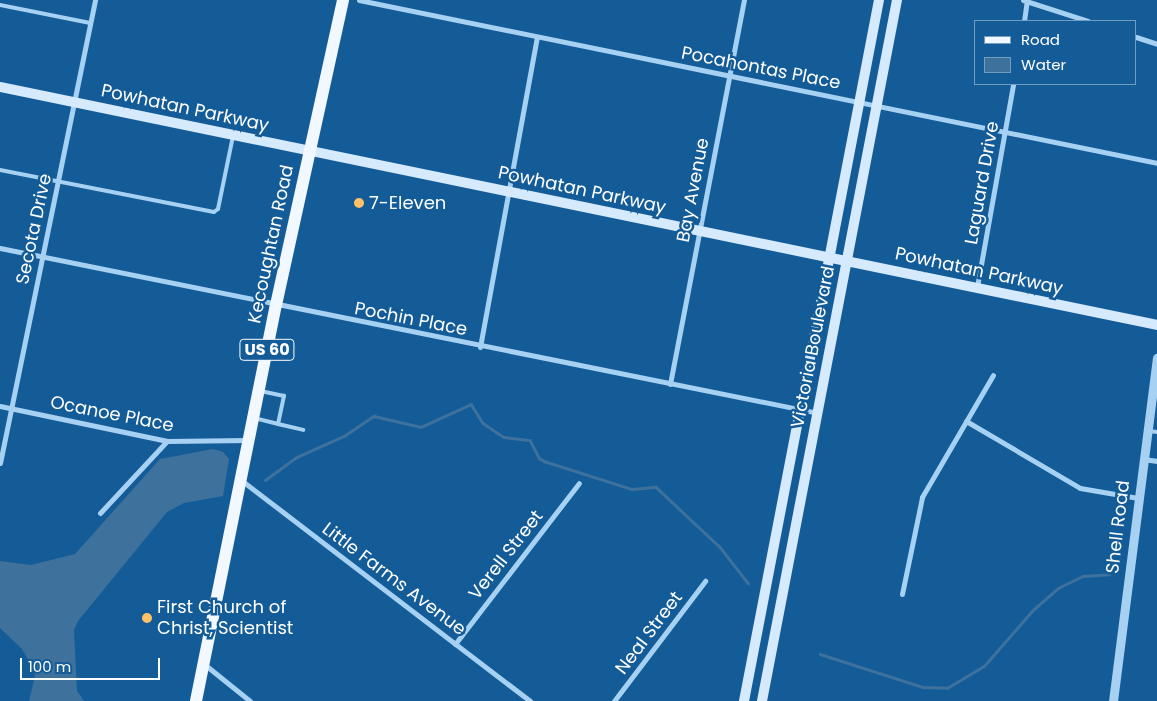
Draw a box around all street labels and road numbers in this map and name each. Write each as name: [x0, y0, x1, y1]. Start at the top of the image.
street label: Pocahontas Place: [680, 42, 842, 94]
street label: Powhatan Parkway: [99, 80, 271, 136]
street label: Laguard Drive: [961, 120, 1003, 246]
street label: Bay Avenue: [672, 136, 714, 244]
street label: Powhatan Parkway: [496, 162, 668, 218]
street label: Kecoughtan Road: [244, 163, 298, 325]
street label: Secota Drive: [12, 172, 56, 286]
street label: Powhatan Parkway: [893, 243, 1065, 299]
street label: Victoria Boulevard: [787, 264, 839, 430]
street label: Pochin Place: [353, 297, 469, 341]
road number: US 60: [238, 336, 296, 364]
street label: Ocanoe Place: [48, 391, 176, 437]
street label: Shell Road: [1102, 479, 1134, 575]
street label: Verell Street: [464, 506, 548, 604]
street label: Little Farms Avenue: [318, 518, 470, 640]
street label: Neal Street: [611, 587, 687, 679]

